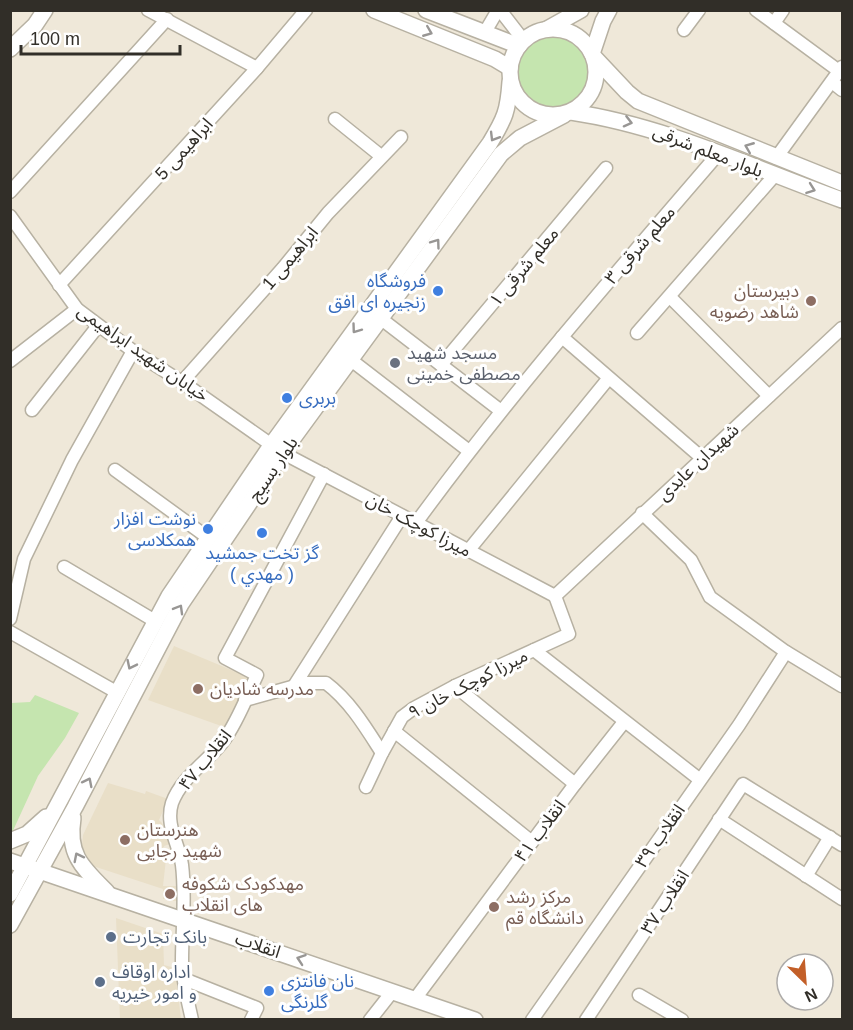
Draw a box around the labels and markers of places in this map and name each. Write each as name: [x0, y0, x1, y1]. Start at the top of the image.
place label: فروشگاه زنجیره ای افق: [328, 271, 426, 313]
place label: دبیرستان شاهد رضویه: [710, 281, 799, 323]
marker: فروشگاه زنجیره ای افق: [431, 284, 445, 298]
marker: دبیرستان شاهد رضویه: [804, 294, 818, 308]
place label: مسجد شهید مصطفی خمینی: [407, 343, 521, 385]
marker: مسجد شهید مصطفی خمینی: [388, 356, 402, 370]
place label: بربری: [299, 388, 336, 409]
marker: بربری: [280, 391, 294, 405]
place label: نوشت افزار همکلاسی: [113, 509, 196, 551]
marker: نوشت افزار همکلاسی: [201, 522, 215, 536]
marker: گز تخت جمشيد ( مهدي ): [255, 526, 269, 540]
place label: گز تخت جمشيد ( مهدي ): [205, 543, 319, 587]
place label: مدرسه شادیان: [210, 679, 314, 700]
marker: مدرسه شادیان: [191, 682, 205, 696]
place label: هنرستان شهید رجایی: [137, 820, 222, 862]
marker: هنرستان شهید رجایی: [118, 833, 132, 847]
place label: مهدکودک شکوفه های انقلاب: [182, 874, 304, 916]
marker: مهدکودک شکوفه های انقلاب: [163, 887, 177, 901]
place label: مرکز رشد دانشگاه قم: [506, 887, 584, 931]
marker: مرکز رشد دانشگاه قم: [487, 900, 501, 914]
place label: بانک تجارت: [123, 927, 207, 948]
marker: بانک تجارت: [104, 930, 118, 944]
place label: اداره اوقاف و امور خیریه: [112, 962, 197, 1004]
place label: نان فانتزی گلرنگی: [281, 971, 354, 1013]
marker: اداره اوقاف و امور خیریه: [93, 975, 107, 989]
marker: نان فانتزی گلرنگی: [262, 984, 276, 998]

